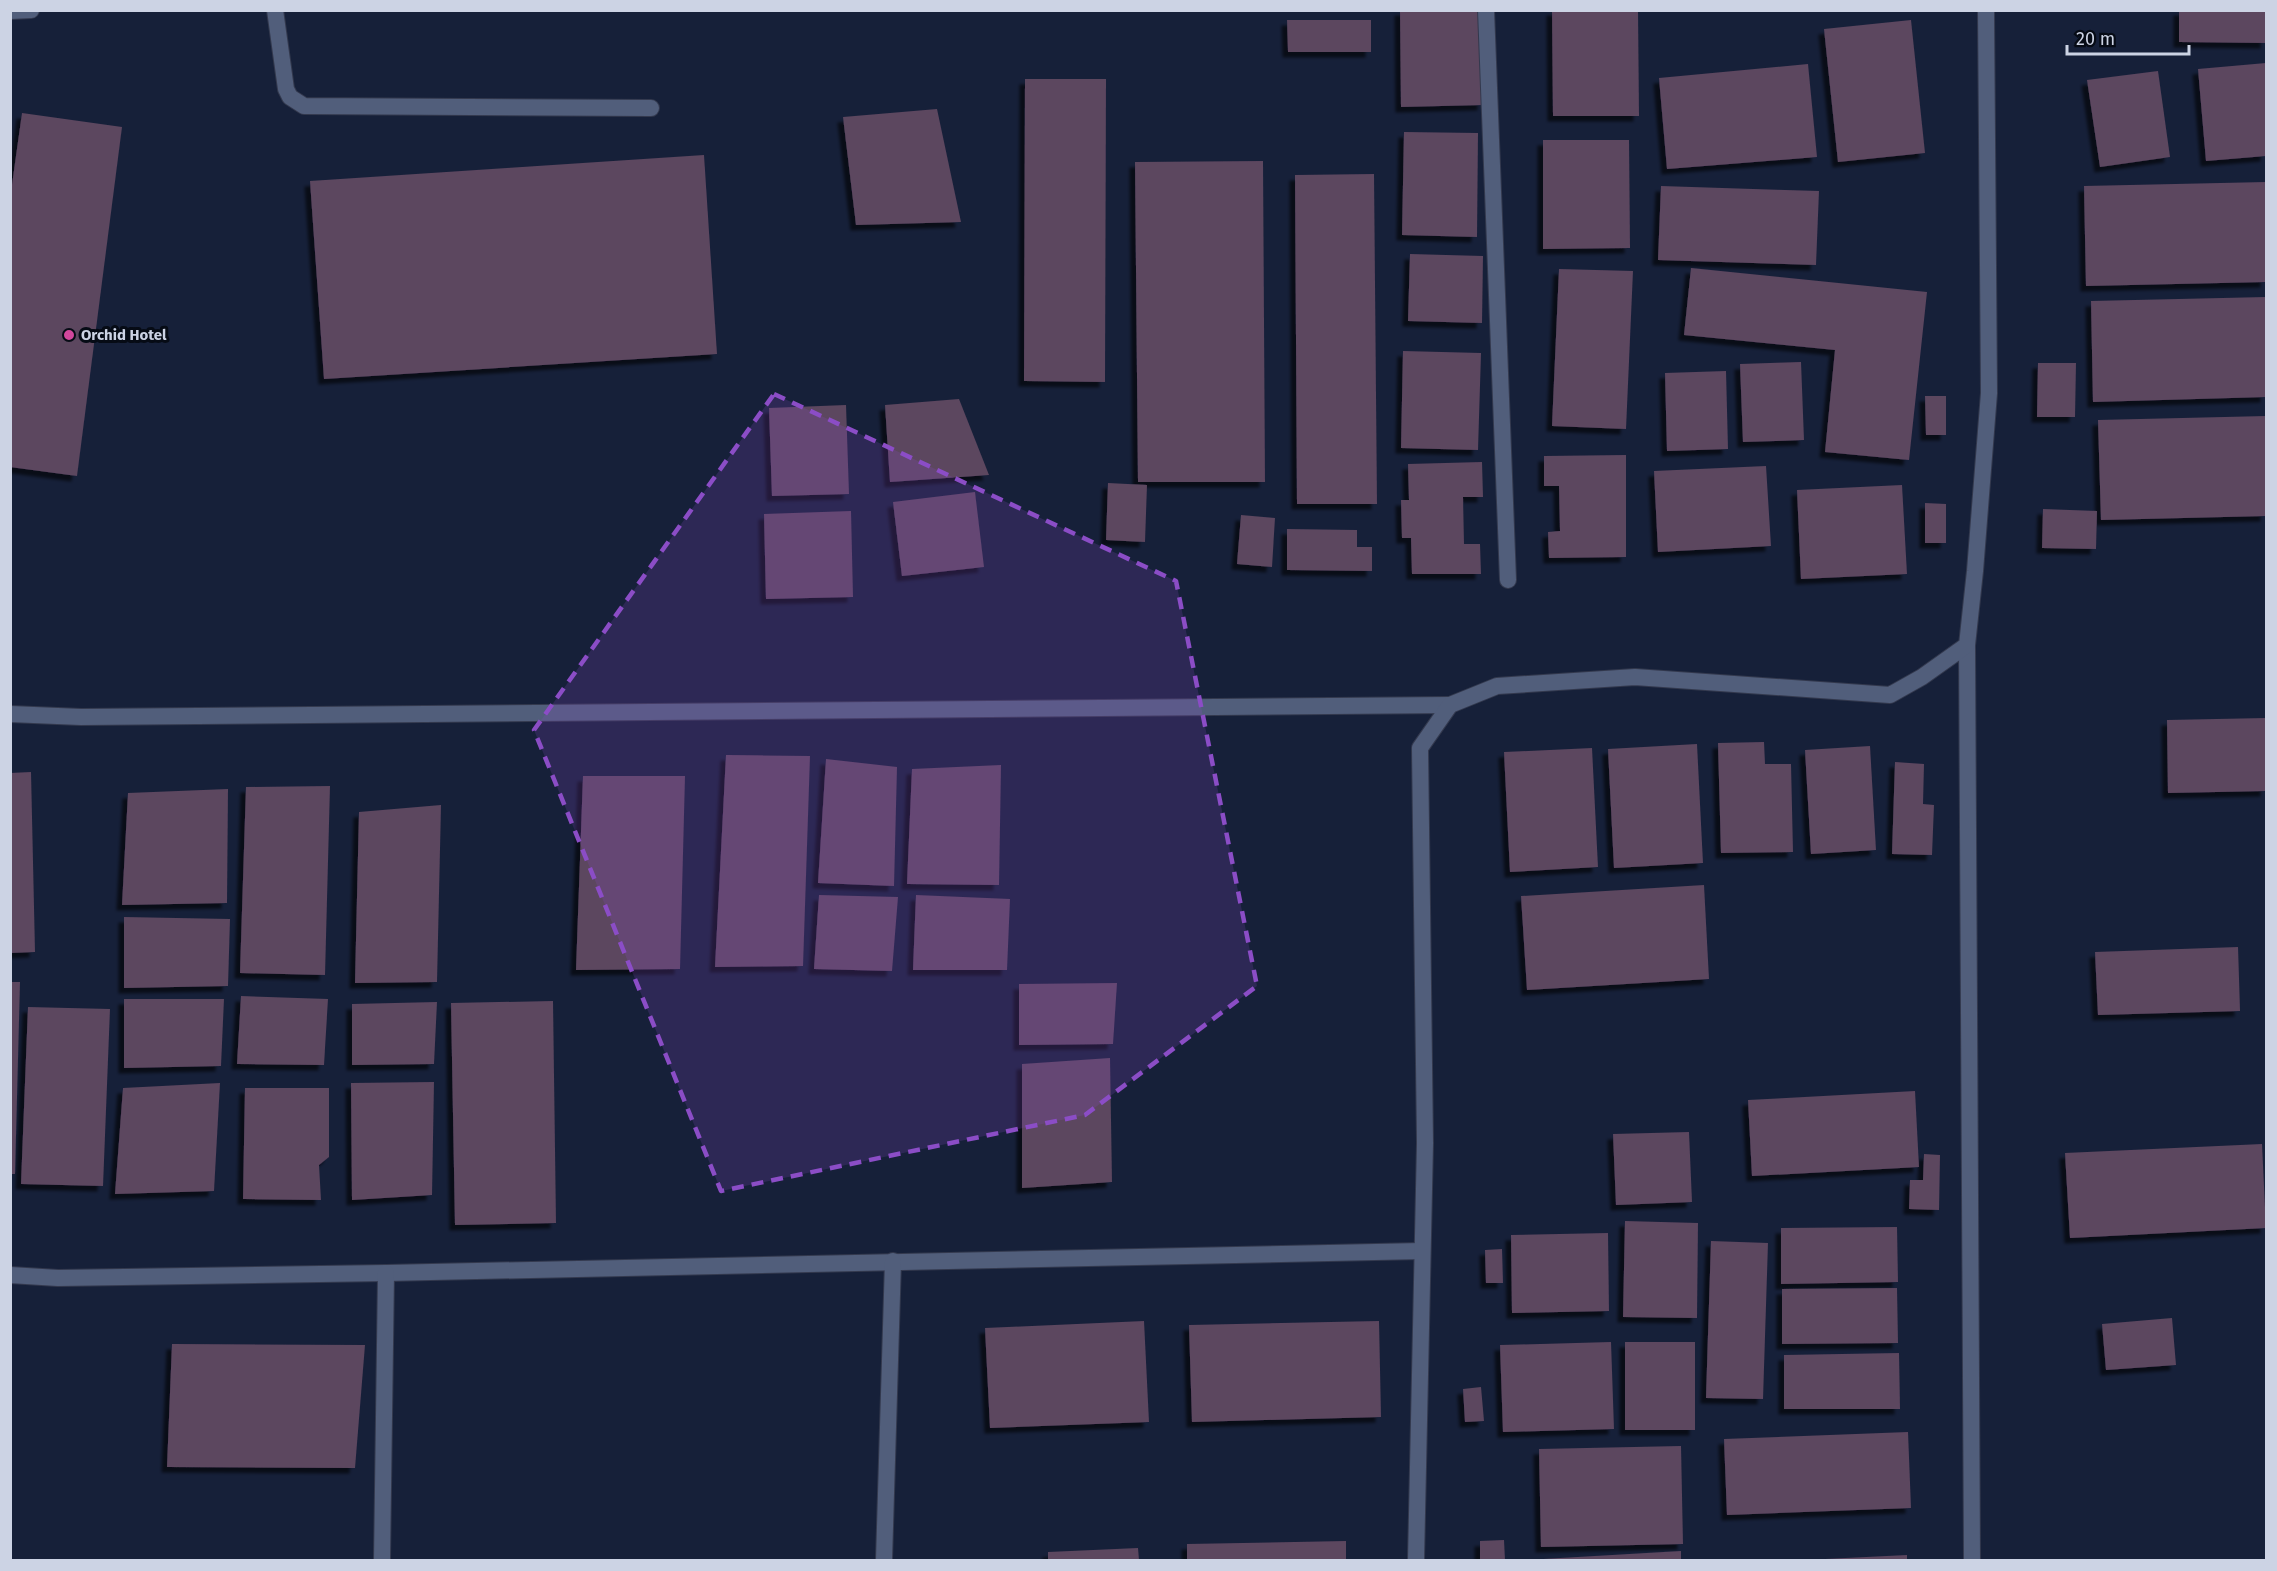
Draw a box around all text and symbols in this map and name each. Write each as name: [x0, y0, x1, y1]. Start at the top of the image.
scale bar: [2067, 18, 2188, 56]
text: 20 m: [2076, 28, 2115, 50]
place label: Orchid Hotel: [81, 326, 167, 344]
marker: Orchid Hotel: [62, 328, 76, 342]

